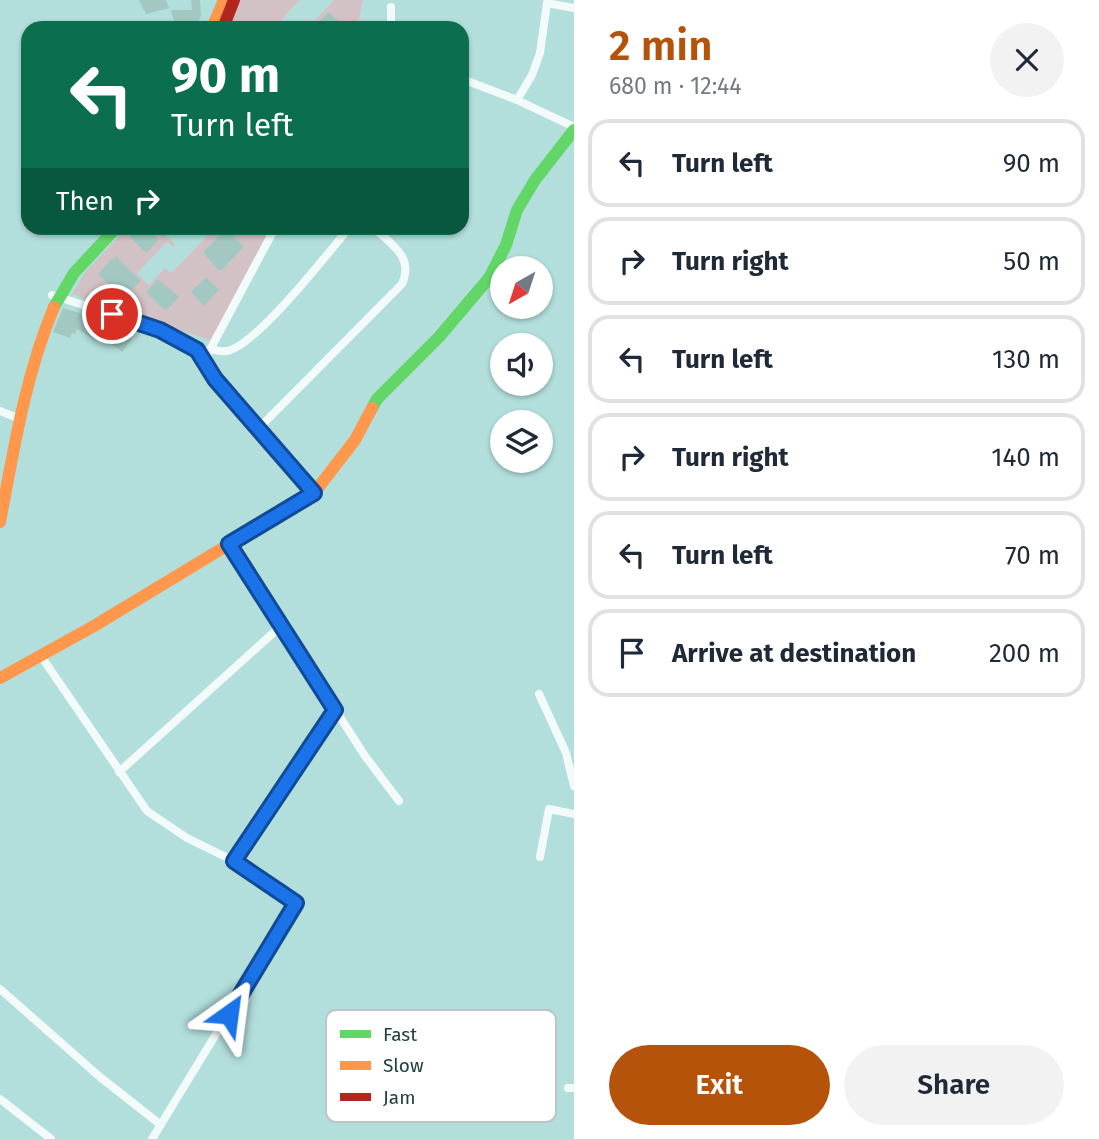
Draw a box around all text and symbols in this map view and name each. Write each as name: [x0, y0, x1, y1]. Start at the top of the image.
text: 2 min: [609, 21, 713, 71]
button: close: [990, 23, 1064, 97]
text: 90 m: [171, 46, 280, 105]
icon: left: [56, 49, 147, 140]
text: 680 m · 12:44: [609, 72, 742, 100]
text: Turn left: [171, 106, 293, 144]
icon: left: [613, 144, 651, 182]
text: Turn left: [672, 148, 773, 179]
text: 90 m: [1003, 148, 1060, 179]
icon: right: [128, 182, 166, 220]
text: Then: [56, 186, 114, 217]
icon: right: [613, 242, 651, 280]
text: Turn right: [672, 246, 789, 277]
text: 50 m: [1003, 246, 1060, 277]
north arrow: [490, 256, 553, 318]
map controls: [490, 256, 553, 473]
pin: [82, 284, 142, 344]
icon: arrive: [93, 295, 131, 333]
button: sound: [490, 333, 553, 396]
icon: left: [613, 340, 651, 378]
text: Turn left: [672, 344, 773, 375]
text: 130 m: [992, 344, 1060, 375]
button: layers: [490, 410, 553, 473]
icon: right: [613, 438, 651, 476]
text: Turn right: [672, 442, 789, 473]
text: 140 m: [991, 442, 1060, 473]
icon: left: [613, 536, 651, 574]
text: Turn left: [672, 540, 773, 571]
text: 70 m: [1005, 540, 1060, 571]
icon: arrive: [613, 634, 651, 672]
text: Arrive at destination: [672, 638, 916, 669]
text: 200 m: [989, 638, 1060, 669]
position arrow: [192, 977, 266, 1051]
legend: [326, 1010, 556, 1122]
text: Fast: [383, 1023, 417, 1046]
button: Exit: [609, 1045, 830, 1125]
button: Share: [844, 1045, 1064, 1125]
text: Slow: [383, 1054, 424, 1077]
text: Jam: [383, 1086, 415, 1109]

